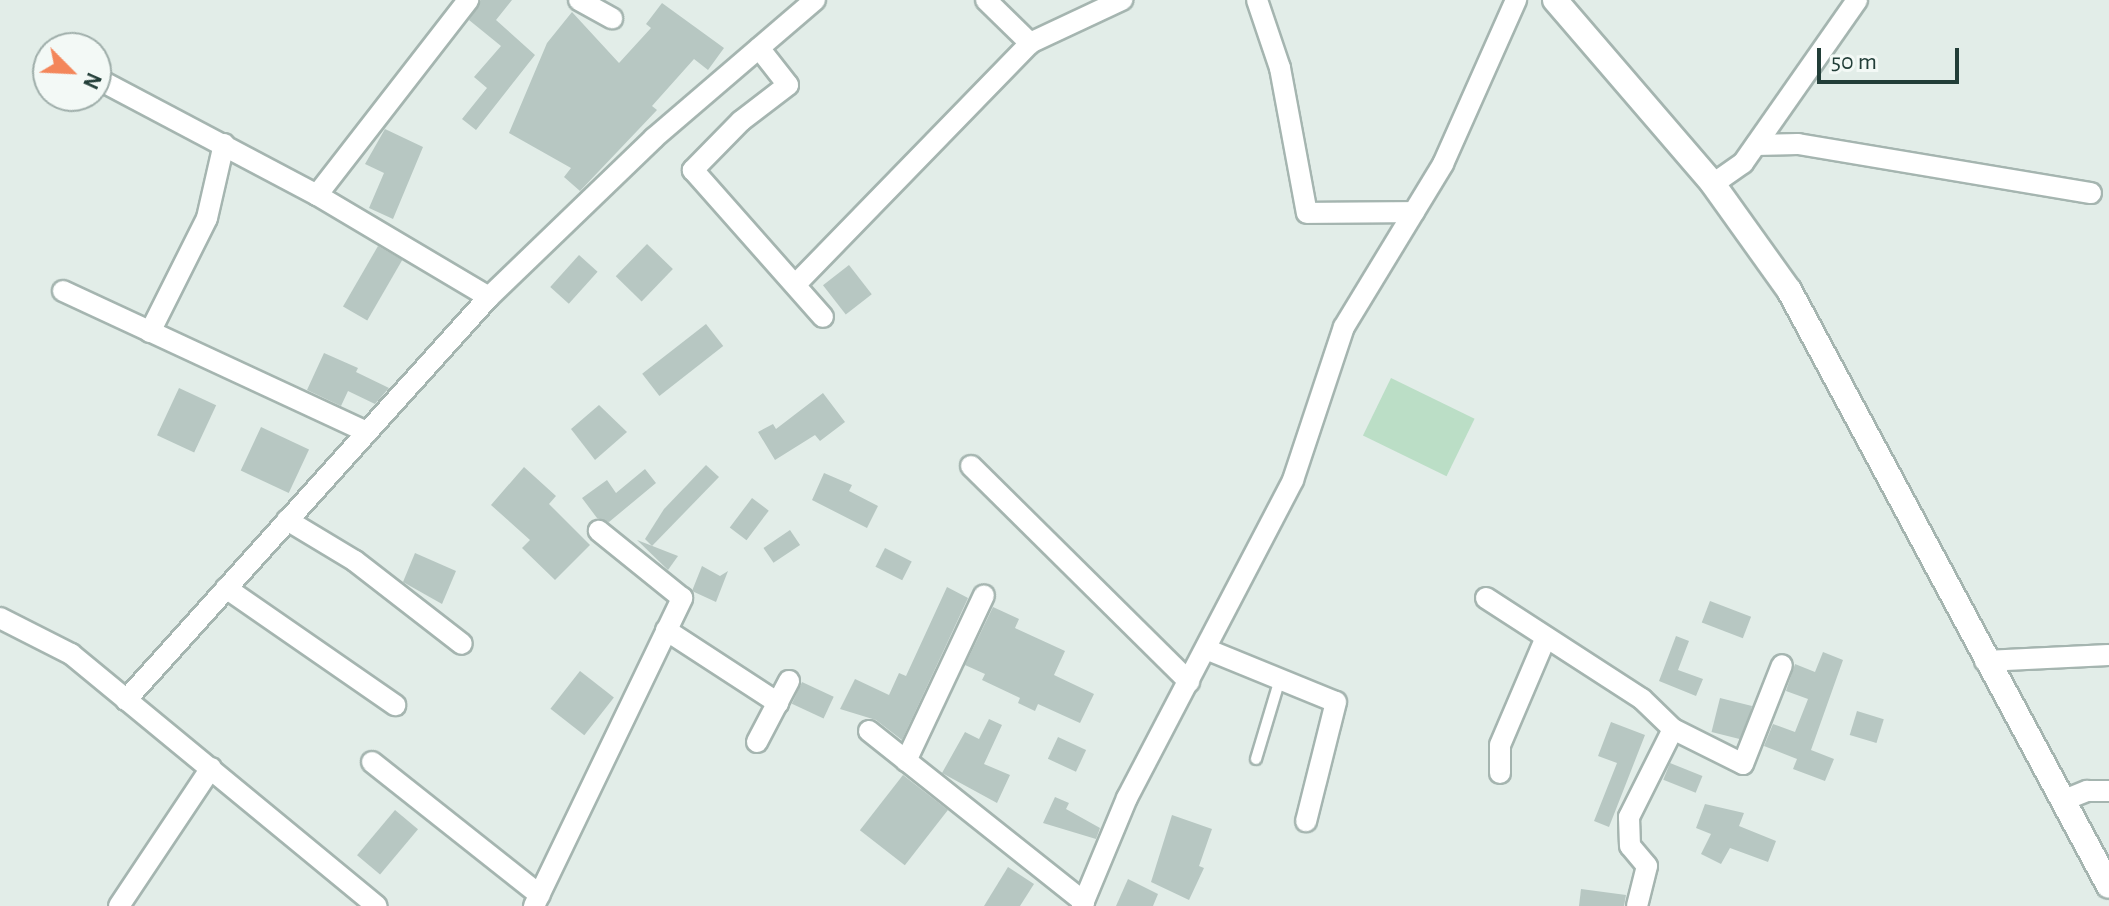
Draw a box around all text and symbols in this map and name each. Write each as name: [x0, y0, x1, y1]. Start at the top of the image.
north arrow: [32, 32, 112, 112]
scale bar: [1821, 32, 1963, 82]
text: 50 m: [1831, 50, 1877, 74]
text: N: [79, 69, 105, 92]

